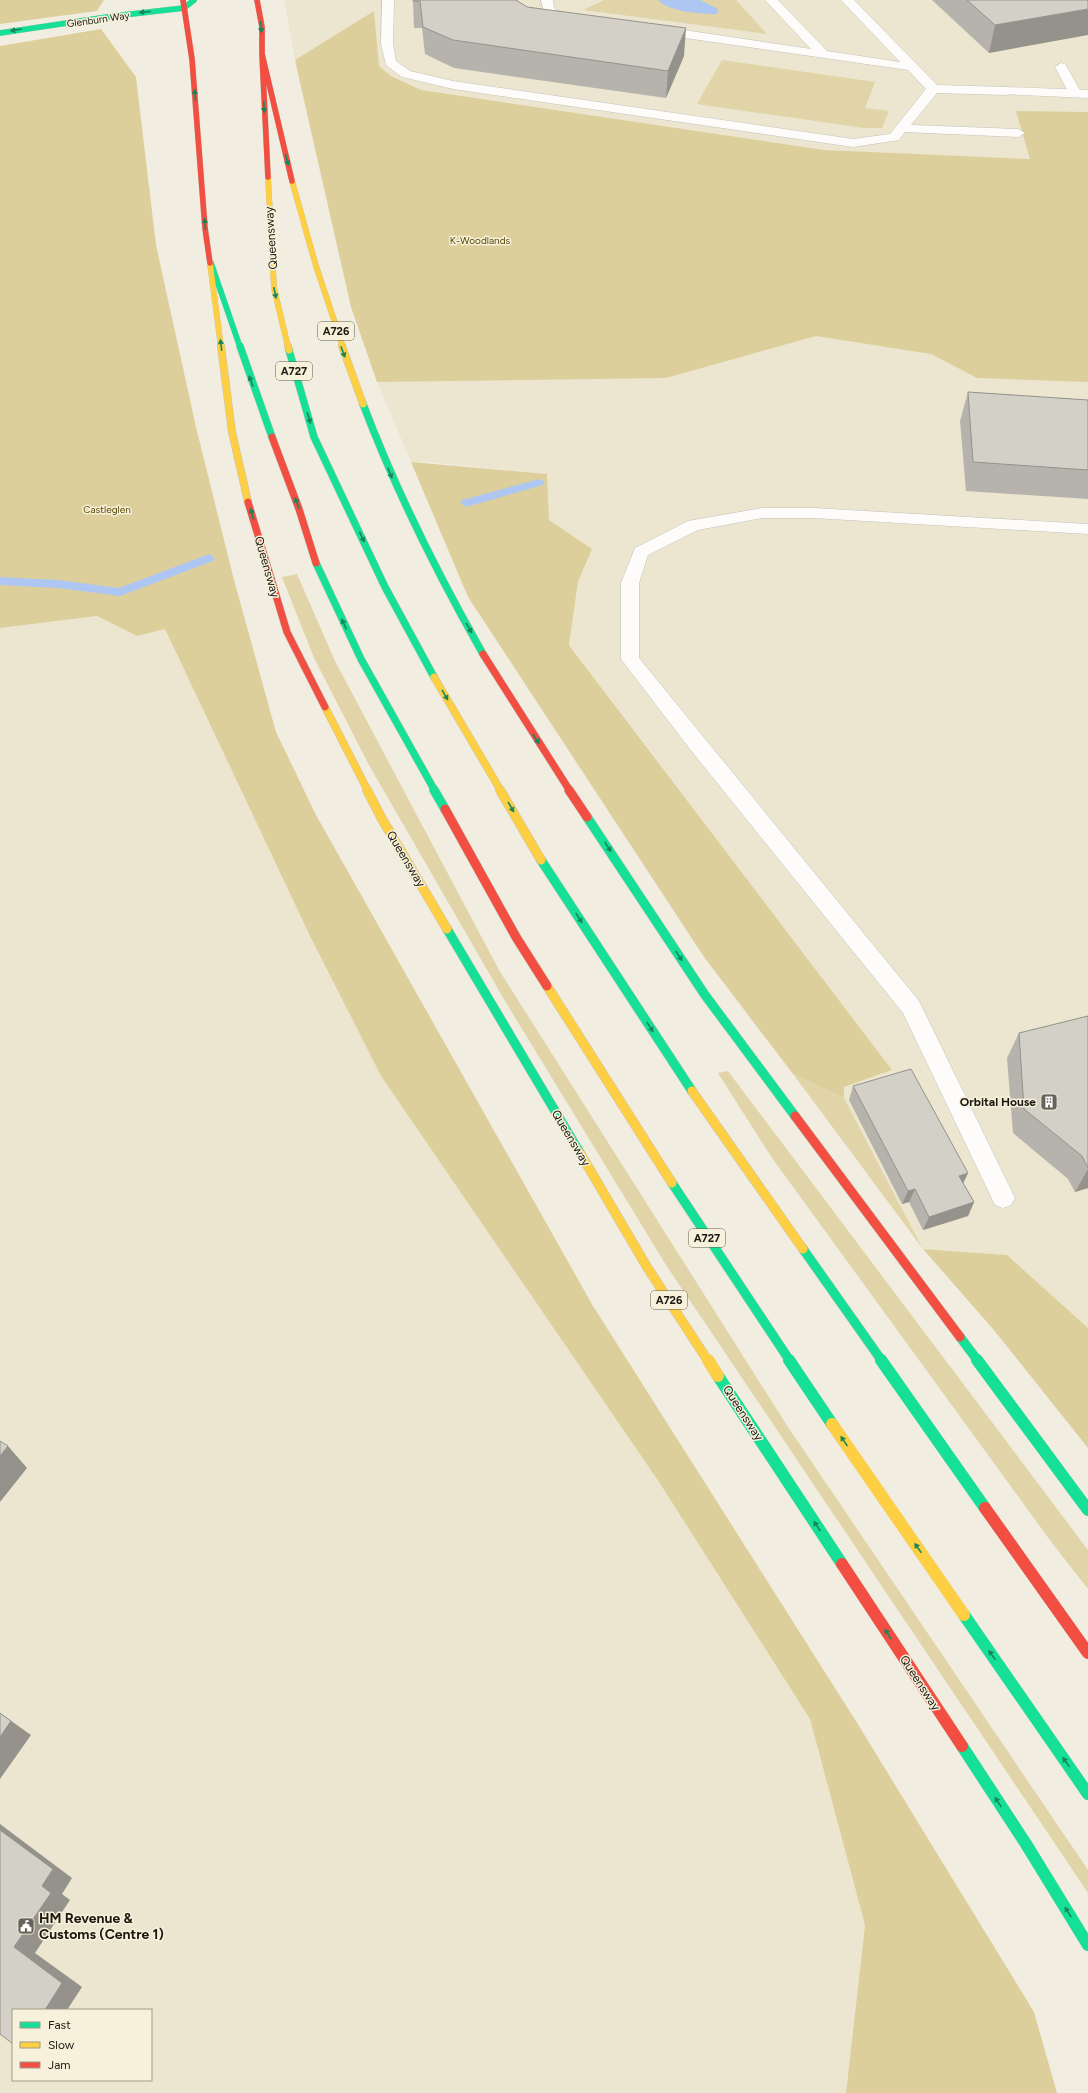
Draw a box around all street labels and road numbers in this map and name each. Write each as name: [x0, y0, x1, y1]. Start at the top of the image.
street label: Glenburn Way: [66, 9, 131, 30]
street label: Queensway: [262, 205, 280, 270]
road number: A726: [318, 322, 354, 340]
road number: A727: [276, 362, 312, 380]
street label: Queensway: [252, 535, 283, 600]
street label: Queensway: [384, 828, 429, 890]
street label: Queensway: [549, 1107, 594, 1169]
road number: A727: [689, 1229, 725, 1247]
road number: A726: [651, 1291, 687, 1309]
street label: Queensway: [720, 1383, 766, 1444]
street label: Queensway: [897, 1653, 943, 1714]

